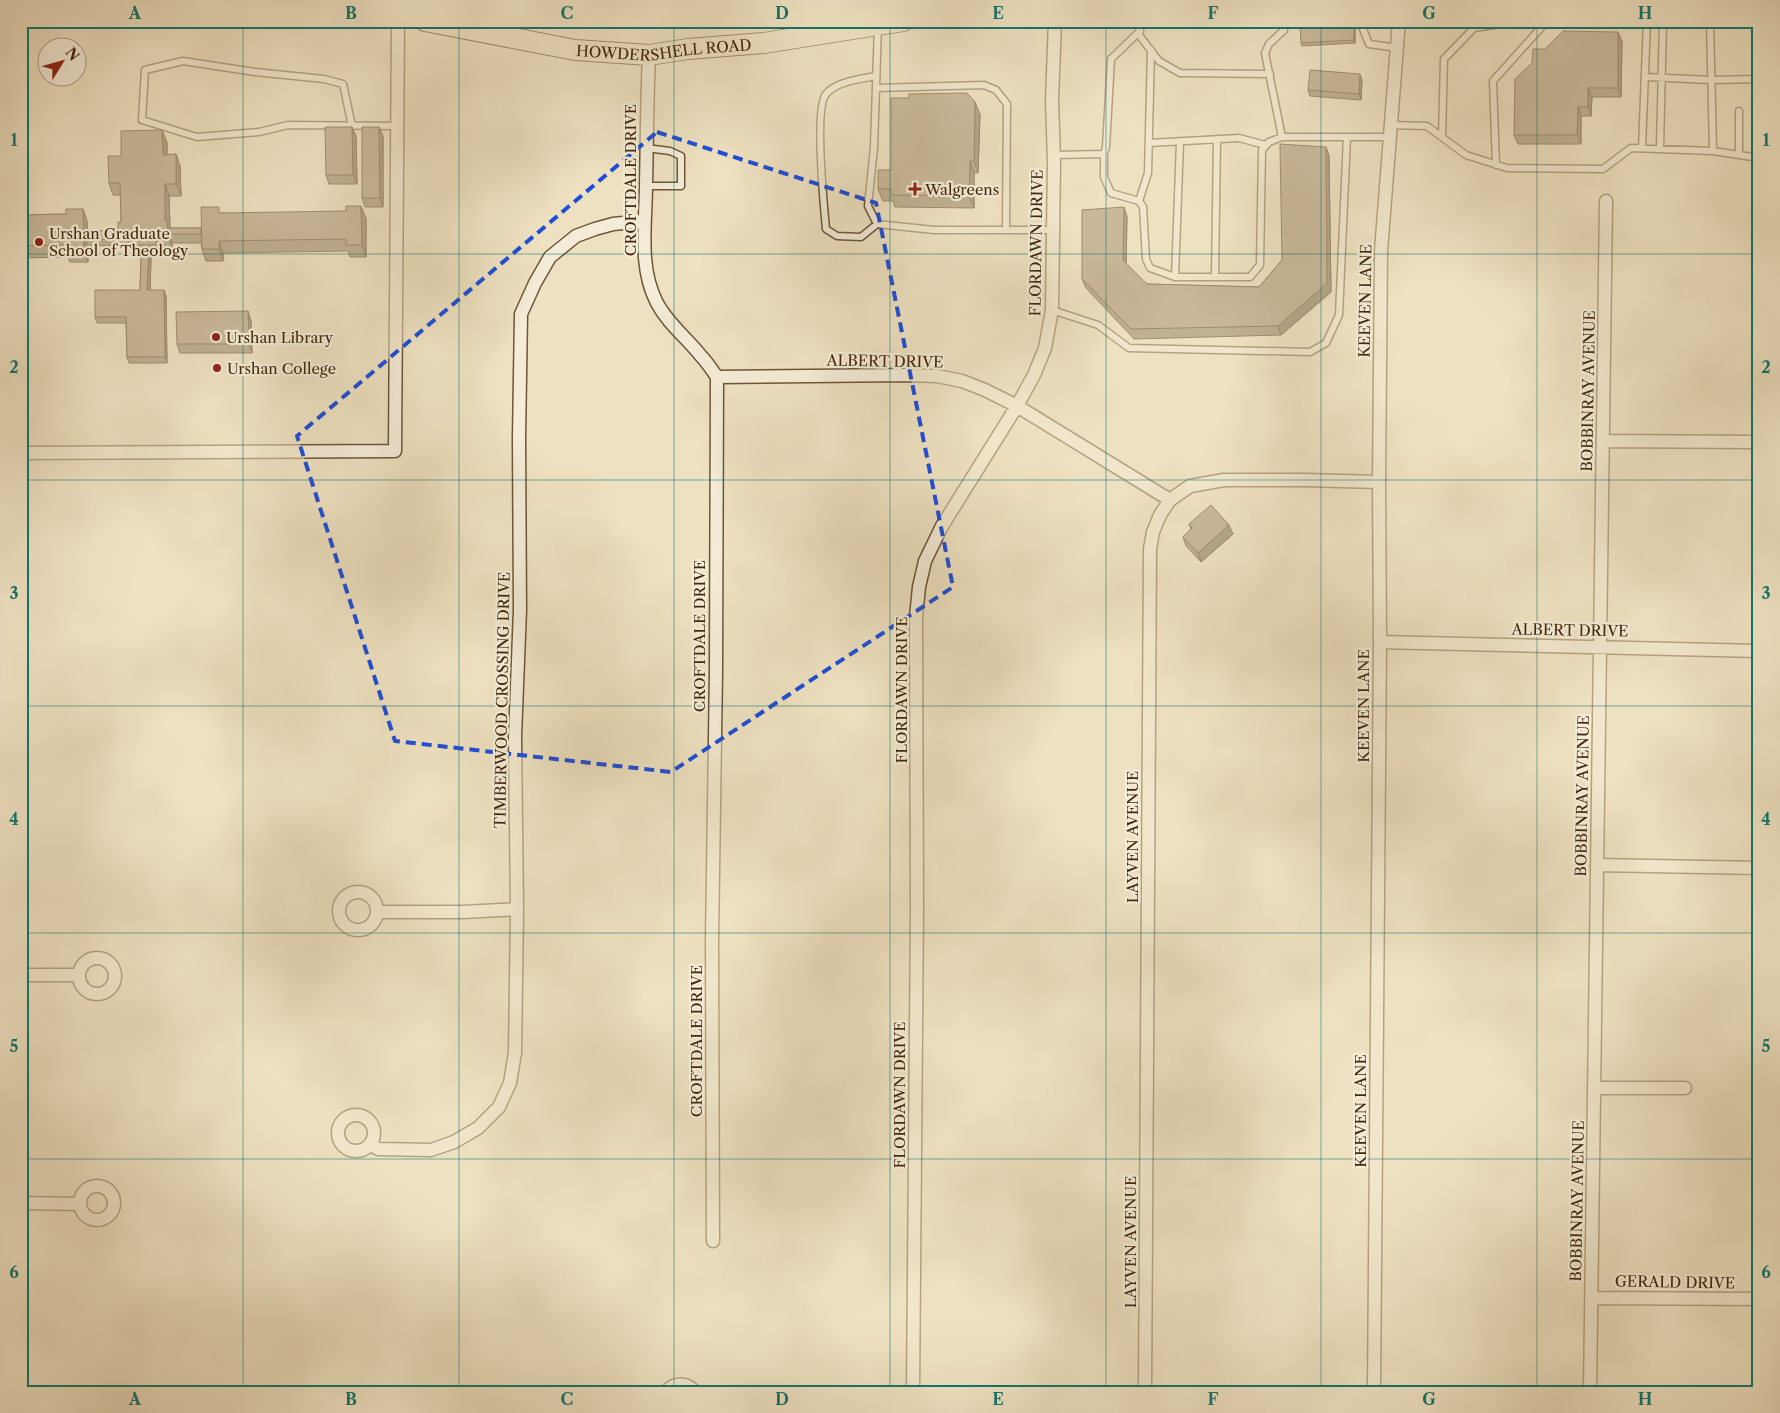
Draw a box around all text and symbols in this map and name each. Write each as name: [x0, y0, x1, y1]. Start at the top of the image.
text: A: [128, 3, 142, 23]
text: B: [345, 3, 357, 23]
text: C: [561, 3, 573, 23]
text: D: [775, 3, 789, 23]
text: E: [992, 3, 1004, 23]
text: F: [1208, 3, 1219, 23]
text: G: [1422, 3, 1436, 23]
text: H: [1638, 3, 1652, 23]
street label: HOWDERSHELL ROAD: [576, 35, 752, 65]
north arrow: [38, 38, 88, 88]
text: N: [62, 44, 83, 64]
street label: CROFTDALE DRIVE: [621, 104, 640, 256]
text: 1: [10, 130, 18, 150]
text: 1: [1762, 130, 1770, 150]
street label: FLORDAWN DRIVE: [1025, 169, 1047, 317]
place label: Walgreens: [924, 180, 999, 199]
marker: Walgreens: [909, 183, 921, 195]
place label: Urshan Graduate School of Theology: [49, 224, 189, 260]
marker: Urshan Graduate School of Theology: [33, 236, 45, 248]
street label: KEEVEN LANE: [1355, 244, 1375, 358]
street label: BOBBINRAY AVENUE: [1577, 310, 1599, 472]
place label: Urshan Library: [226, 328, 334, 347]
marker: Urshan Library: [210, 331, 222, 343]
street label: ALBERT DRIVE: [825, 350, 944, 372]
text: 2: [9, 357, 19, 377]
text: 2: [1761, 357, 1771, 377]
place label: Urshan College: [227, 359, 336, 378]
marker: Urshan College: [211, 362, 223, 374]
street label: CROFTDALE DRIVE: [690, 560, 709, 712]
street label: TIMBERWOOD CROSSING DRIVE: [490, 572, 514, 828]
text: 3: [9, 583, 19, 603]
text: 3: [1761, 583, 1771, 603]
street label: FLORDAWN DRIVE: [892, 616, 911, 764]
street label: ALBERT DRIVE: [1510, 619, 1629, 641]
street label: KEEVEN LANE: [1354, 649, 1373, 763]
street label: BOBBINRAY AVENUE: [1571, 715, 1593, 877]
street label: LAYVEN AVENUE: [1123, 771, 1142, 903]
text: 4: [9, 809, 19, 829]
text: 4: [1761, 809, 1771, 829]
street label: CROFTDALE DRIVE: [687, 965, 706, 1117]
street label: FLORDAWN DRIVE: [890, 1021, 909, 1169]
text: 5: [10, 1036, 19, 1056]
text: 5: [1762, 1036, 1771, 1056]
street label: KEEVEN LANE: [1351, 1054, 1370, 1168]
street label: BOBBINRAY AVENUE: [1566, 1120, 1588, 1282]
street label: LAYVEN AVENUE: [1121, 1176, 1140, 1308]
text: 6: [9, 1262, 19, 1282]
text: 6: [1761, 1262, 1771, 1282]
street label: GERALD DRIVE: [1615, 1271, 1735, 1293]
text: A: [128, 1389, 142, 1409]
text: B: [345, 1389, 357, 1409]
text: C: [561, 1389, 573, 1409]
text: D: [775, 1389, 789, 1409]
text: E: [992, 1389, 1004, 1409]
text: F: [1208, 1389, 1219, 1409]
text: G: [1422, 1389, 1436, 1409]
text: H: [1638, 1389, 1652, 1409]

